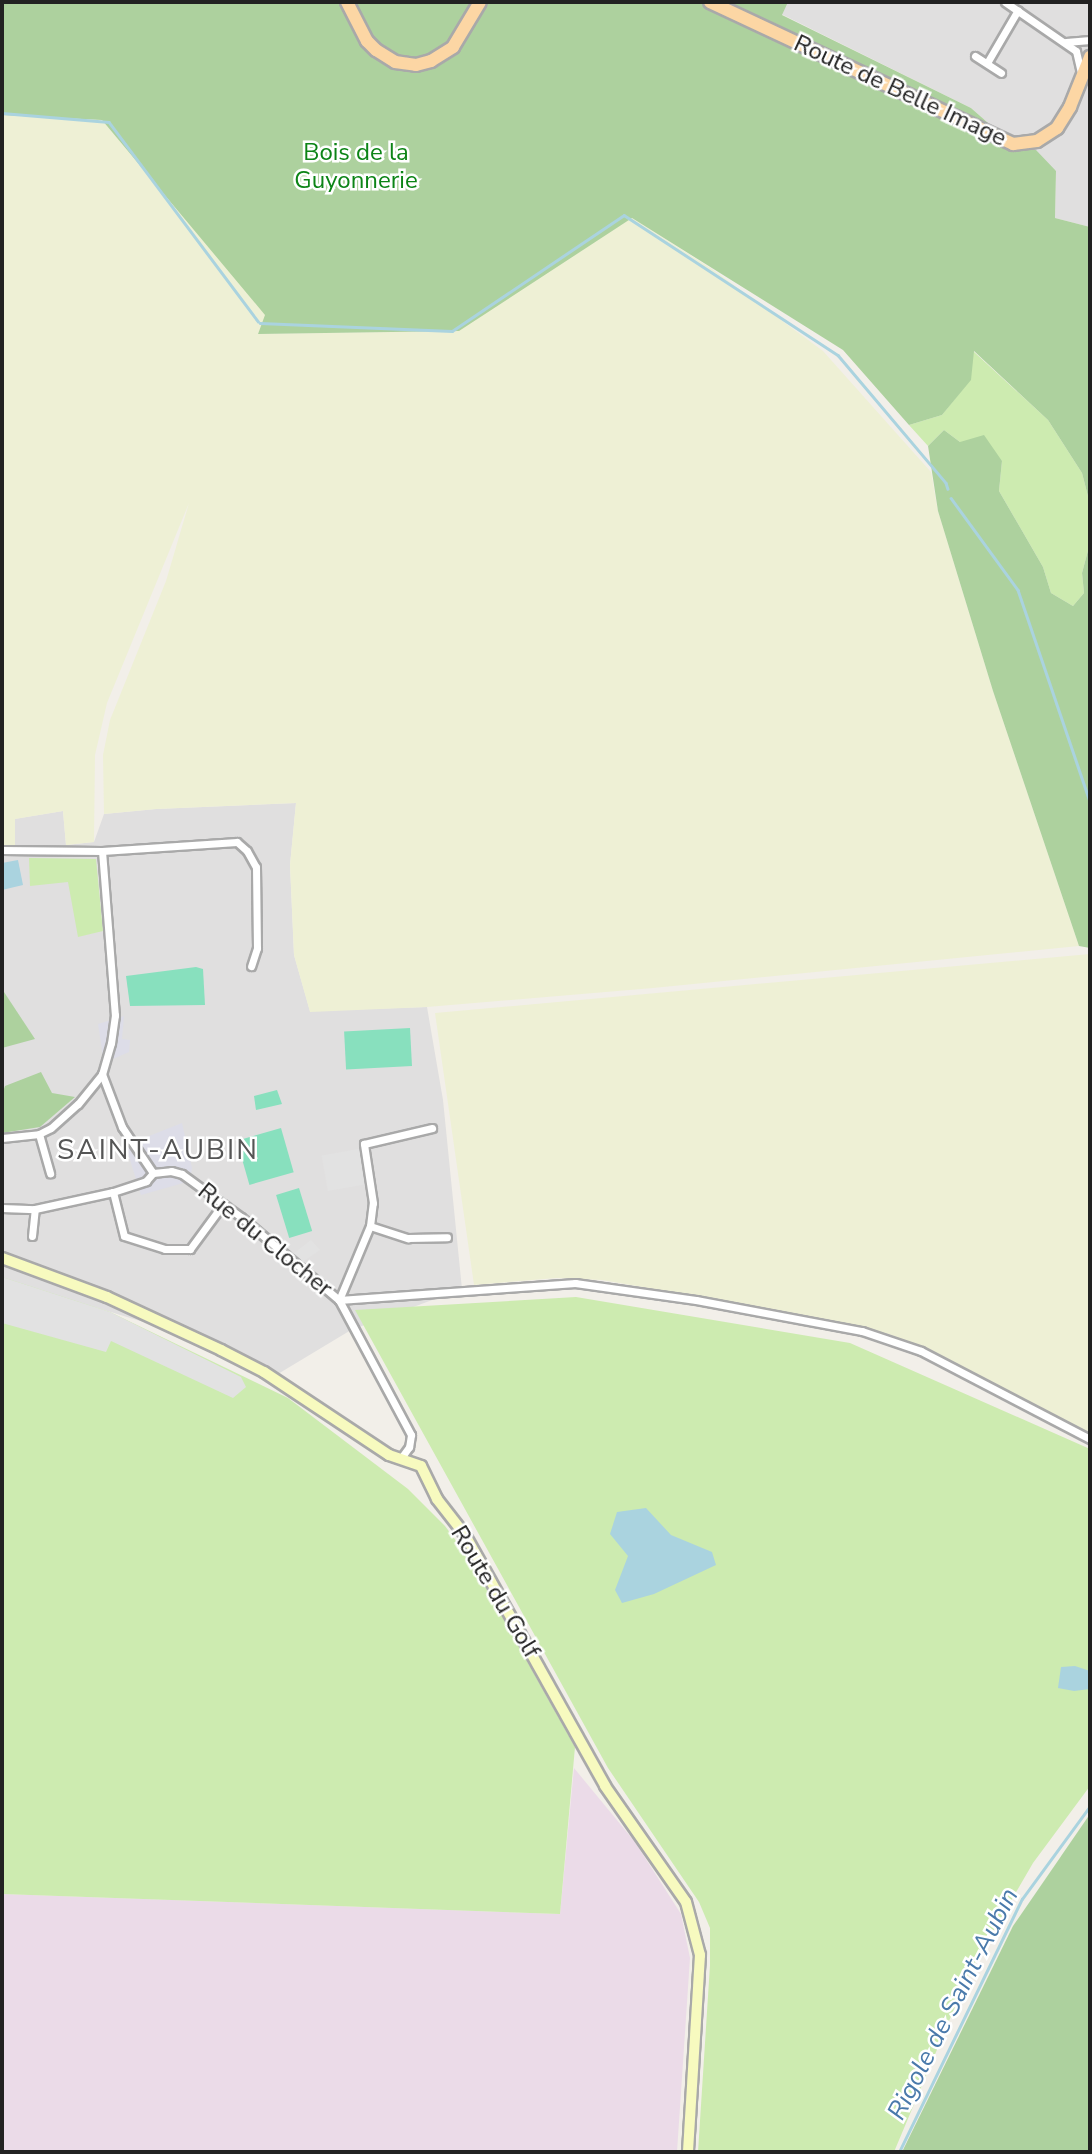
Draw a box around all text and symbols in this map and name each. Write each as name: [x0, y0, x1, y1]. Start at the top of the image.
street label: Route de Belle Image: [789, 29, 1011, 153]
park label: Bois de la Guyonnerie: [294, 139, 418, 195]
district label: SAINT-AUBIN: [58, 1133, 258, 1167]
street label: Rue du Clocher: [192, 1177, 338, 1303]
street label: Route du Golf: [444, 1521, 546, 1663]
water label: Rigole de Saint-Aubin: [881, 1883, 1025, 2125]

